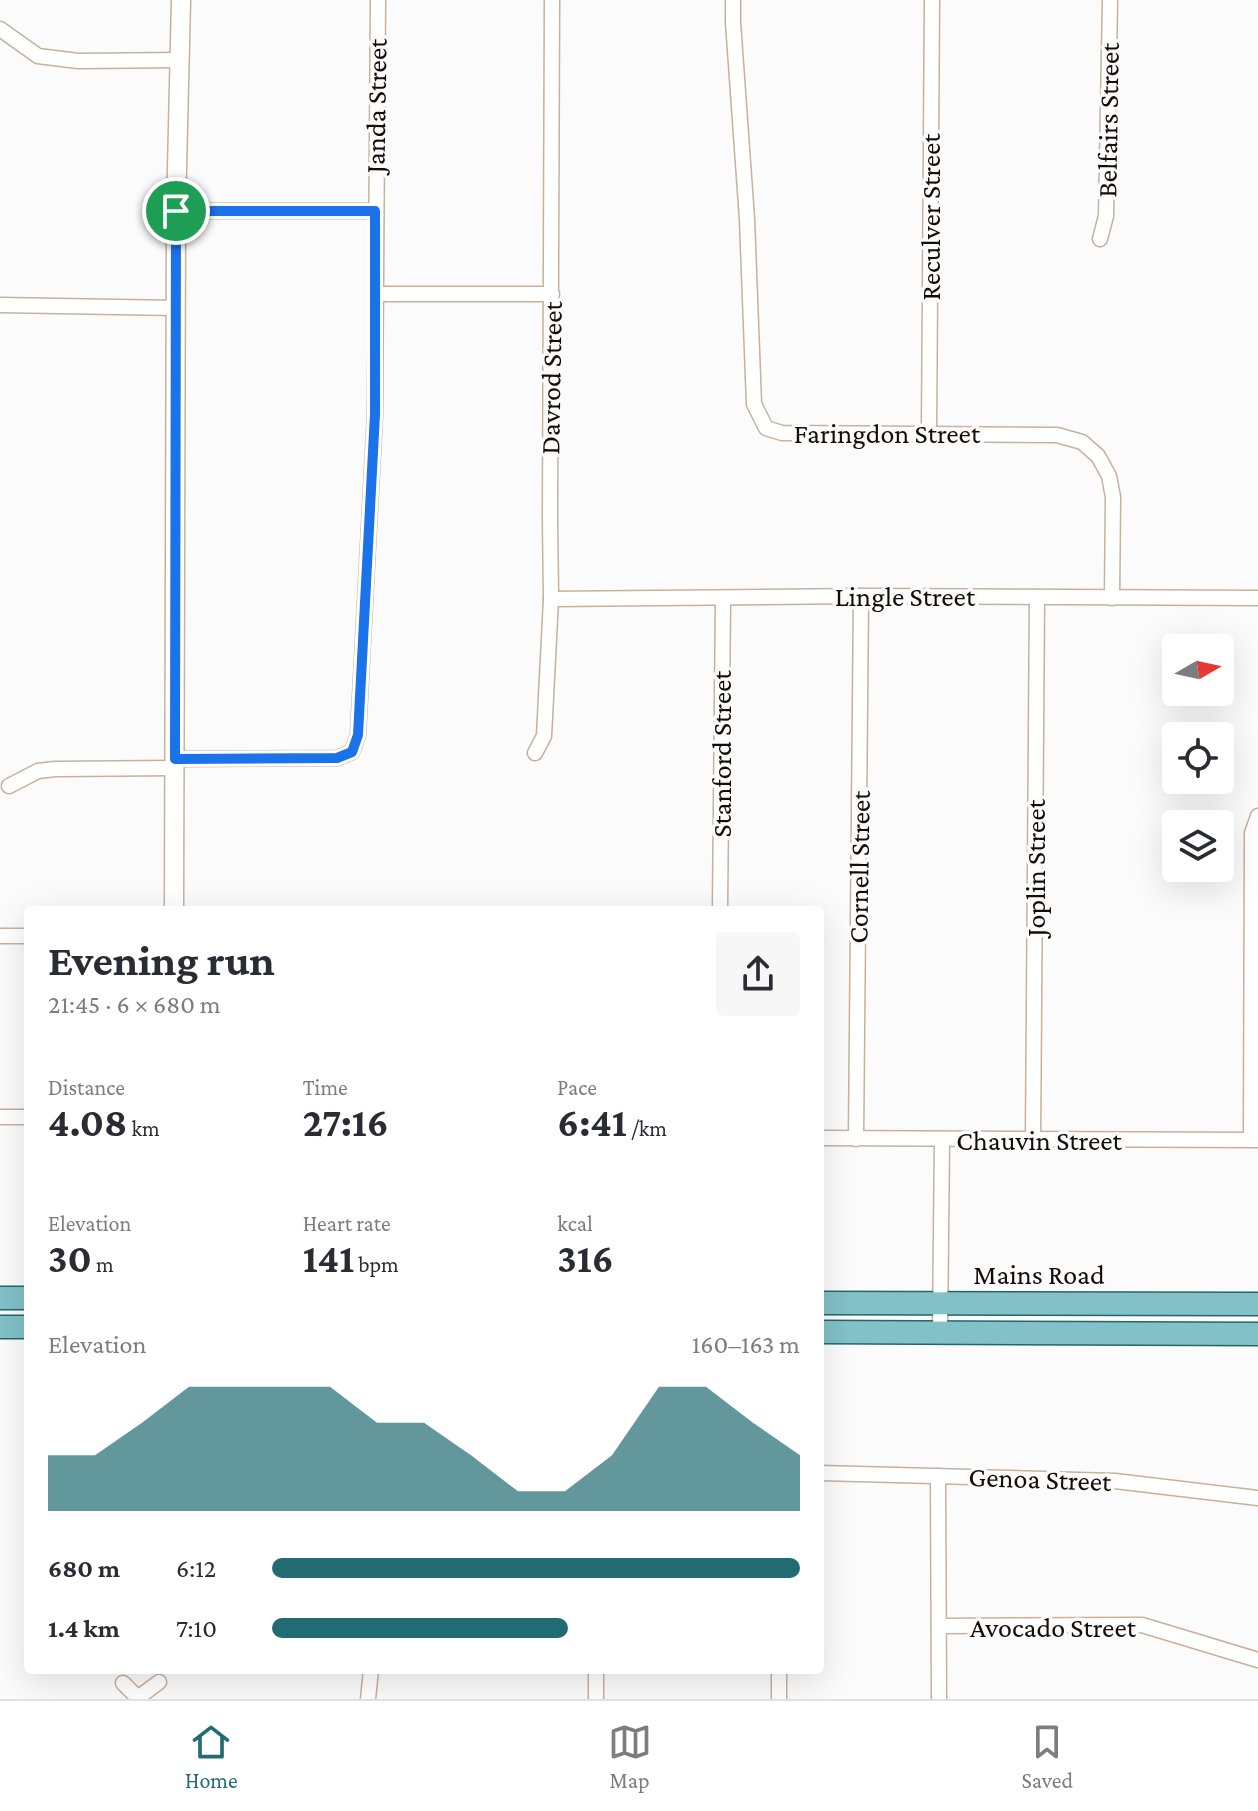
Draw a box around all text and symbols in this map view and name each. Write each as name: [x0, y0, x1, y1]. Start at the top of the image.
street label: Janda Street: [359, 38, 393, 177]
street label: Belfairs Street: [1091, 41, 1125, 198]
street label: Reculver Street: [915, 133, 946, 301]
pin: [142, 177, 210, 245]
icon: arrive: [154, 189, 198, 233]
street label: Davrod Street: [534, 300, 568, 455]
street label: Faringdon Street: [794, 418, 981, 449]
street label: Lingle Street: [835, 581, 976, 612]
north arrow: [1162, 634, 1234, 706]
map controls: [1162, 634, 1234, 882]
street label: Stanford Street: [706, 670, 737, 838]
button: locate: [1162, 722, 1234, 794]
street label: Cornell Street: [842, 789, 876, 944]
street label: Joplin Street: [1020, 799, 1051, 940]
button: layers: [1162, 810, 1234, 882]
button: share: [716, 932, 800, 1016]
text: Evening run: [48, 936, 275, 984]
text: 21:45 · 6 × 680 m: [48, 990, 221, 1019]
text: Distance: [48, 1075, 125, 1100]
text: Time: [303, 1075, 348, 1100]
text: Pace: [557, 1075, 597, 1100]
text: 4.08: [48, 1100, 127, 1145]
text: 27:16: [303, 1100, 389, 1145]
text: 6:41: [557, 1100, 627, 1145]
text: km: [127, 1116, 160, 1141]
text: /km: [627, 1116, 667, 1141]
street label: Chauvin Street: [956, 1125, 1122, 1156]
text: Elevation: [48, 1211, 131, 1236]
text: Heart rate: [303, 1211, 391, 1236]
text: kcal: [557, 1211, 593, 1236]
text: 30: [48, 1236, 92, 1281]
text: 141: [303, 1236, 354, 1281]
text: 316: [557, 1236, 614, 1281]
text: m: [92, 1252, 114, 1277]
text: bpm: [354, 1252, 399, 1277]
street label: Mains Road: [973, 1259, 1105, 1290]
text: Elevation: [48, 1330, 146, 1359]
text: 160–163 m: [692, 1330, 800, 1359]
street label: Genoa Street: [968, 1461, 1113, 1497]
text: 680 m: [48, 1554, 120, 1583]
text: 6:12: [176, 1554, 216, 1583]
street label: Avocado Street: [970, 1612, 1137, 1643]
text: 1.4 km: [48, 1614, 120, 1643]
text: 7:10: [176, 1614, 217, 1643]
tab: Home: [185, 1720, 238, 1793]
tab: Map: [608, 1720, 652, 1793]
tab: Saved: [1021, 1720, 1073, 1793]

